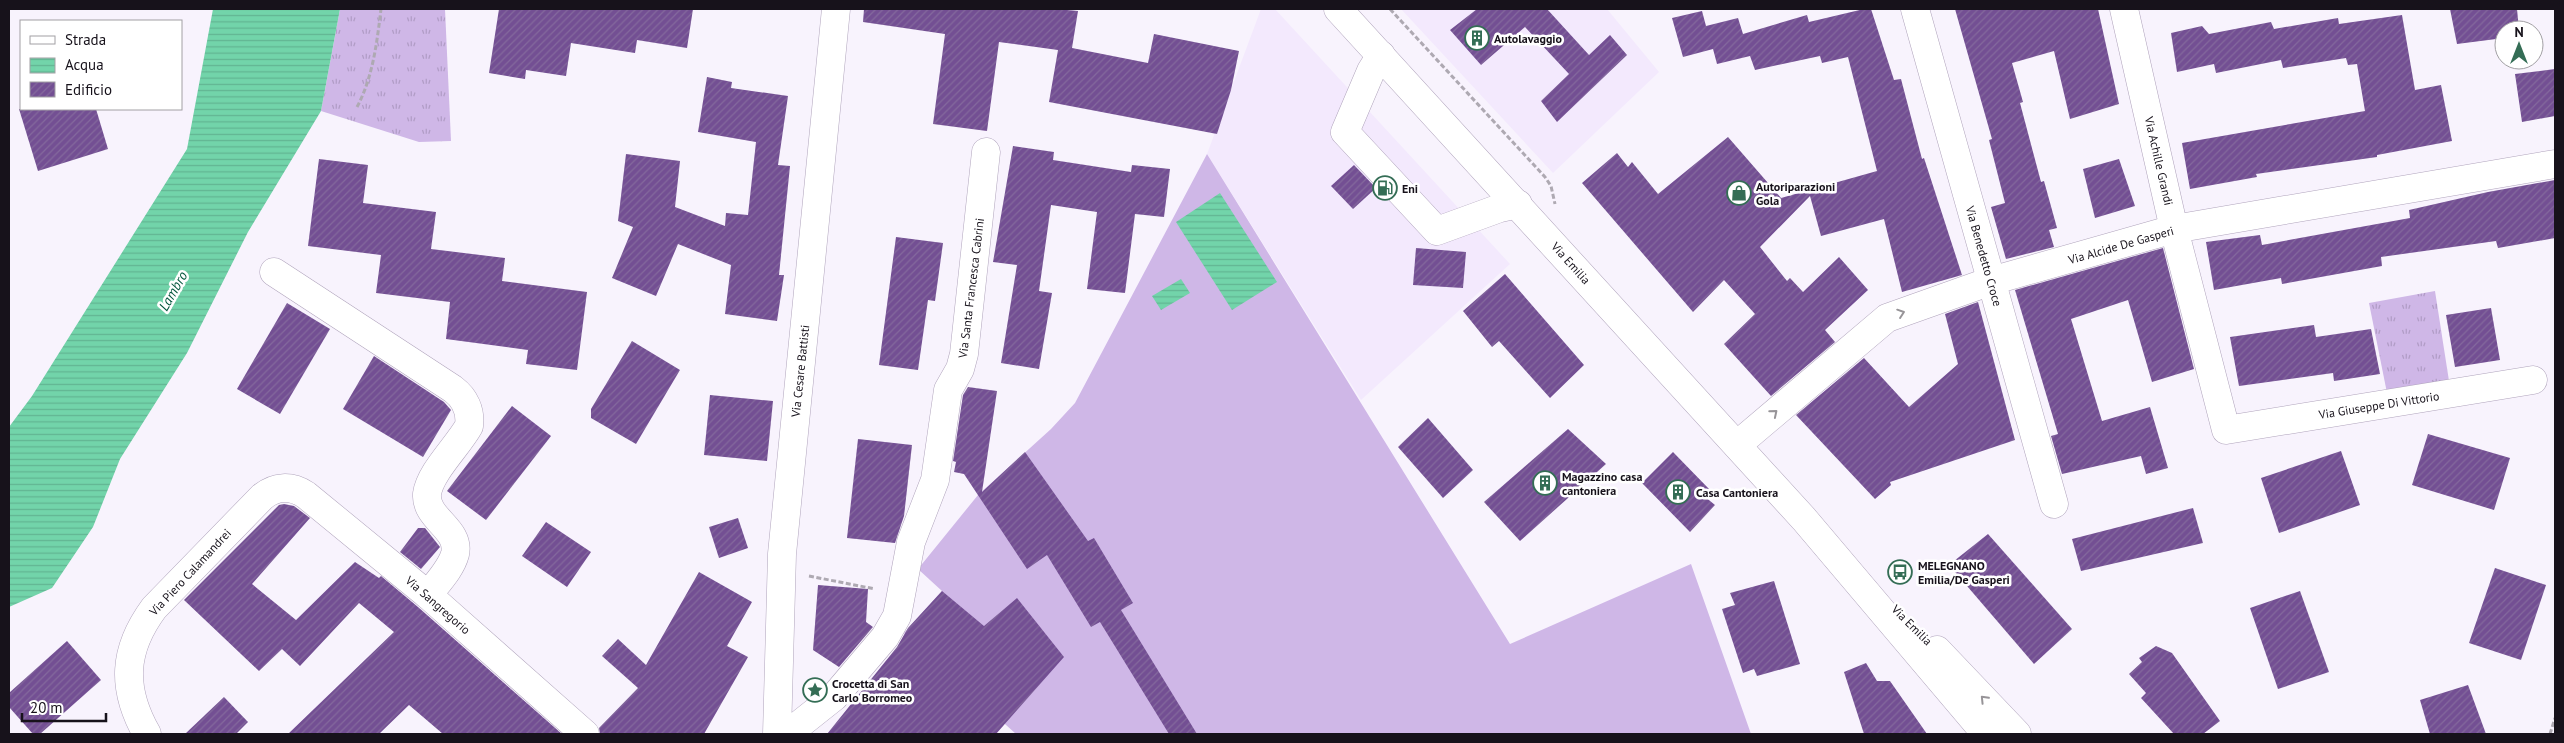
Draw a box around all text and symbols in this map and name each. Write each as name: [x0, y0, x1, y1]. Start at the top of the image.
legend: [20, 20, 182, 110]
north arrow: [2494, 20, 2544, 70]
text: N: [2514, 23, 2524, 41]
building icon: Autolavaggio: [1464, 25, 1490, 51]
text: Strada: [65, 30, 106, 49]
place label: Autolavaggio: [1494, 31, 1563, 46]
text: Acqua: [65, 55, 104, 74]
text: Edificio: [65, 80, 112, 99]
street label: Via Achille Grandi: [2141, 114, 2177, 207]
fuel station icon: Eni: [1372, 175, 1398, 201]
place label: Autoriparazioni Gola: [1756, 179, 1835, 208]
shop icon: Autoriparazioni Gola: [1726, 180, 1752, 206]
place label: Eni: [1402, 181, 1418, 196]
street label: Via Benedetto Croce: [1962, 203, 2005, 308]
street label: Via Santa Francesca Cabrini: [955, 217, 987, 360]
street label: Via Alcide De Gasperi: [2066, 223, 2176, 268]
street label: Via Emilia: [1548, 238, 1594, 287]
water label: Lambro: [155, 268, 191, 314]
one-way arrow: [1896, 309, 1905, 319]
street label: Via Cesare Battisti: [788, 324, 812, 419]
street label: Via Giuseppe Di Vittorio: [2317, 388, 2440, 422]
one-way arrow: [1768, 410, 1777, 419]
place label: Magazzino casa cantoniera: [1562, 469, 1642, 498]
building icon: Magazzino casa cantoniera: [1532, 470, 1558, 496]
building icon: Casa Cantoniera: [1665, 479, 1691, 505]
place label: Casa Cantoniera: [1696, 485, 1778, 500]
street label: Via Piero Calamandrei: [145, 526, 234, 619]
place label: MELEGNANO Emilia/De Gasperi: [1918, 558, 2010, 587]
bus stop icon: MELEGNANO Emilia/De Gasperi: [1887, 559, 1913, 585]
street label: Via Sangregorio: [402, 572, 474, 637]
street label: Via Emilia: [1888, 601, 1935, 648]
place label: Crocetta di San Carlo Borromeo: [832, 676, 913, 705]
place icon: Crocetta di San Carlo Borromeo: [802, 677, 828, 703]
scale bar: [22, 690, 106, 722]
one-way arrow: [1981, 695, 1990, 704]
text: 20 m: [30, 698, 63, 717]

